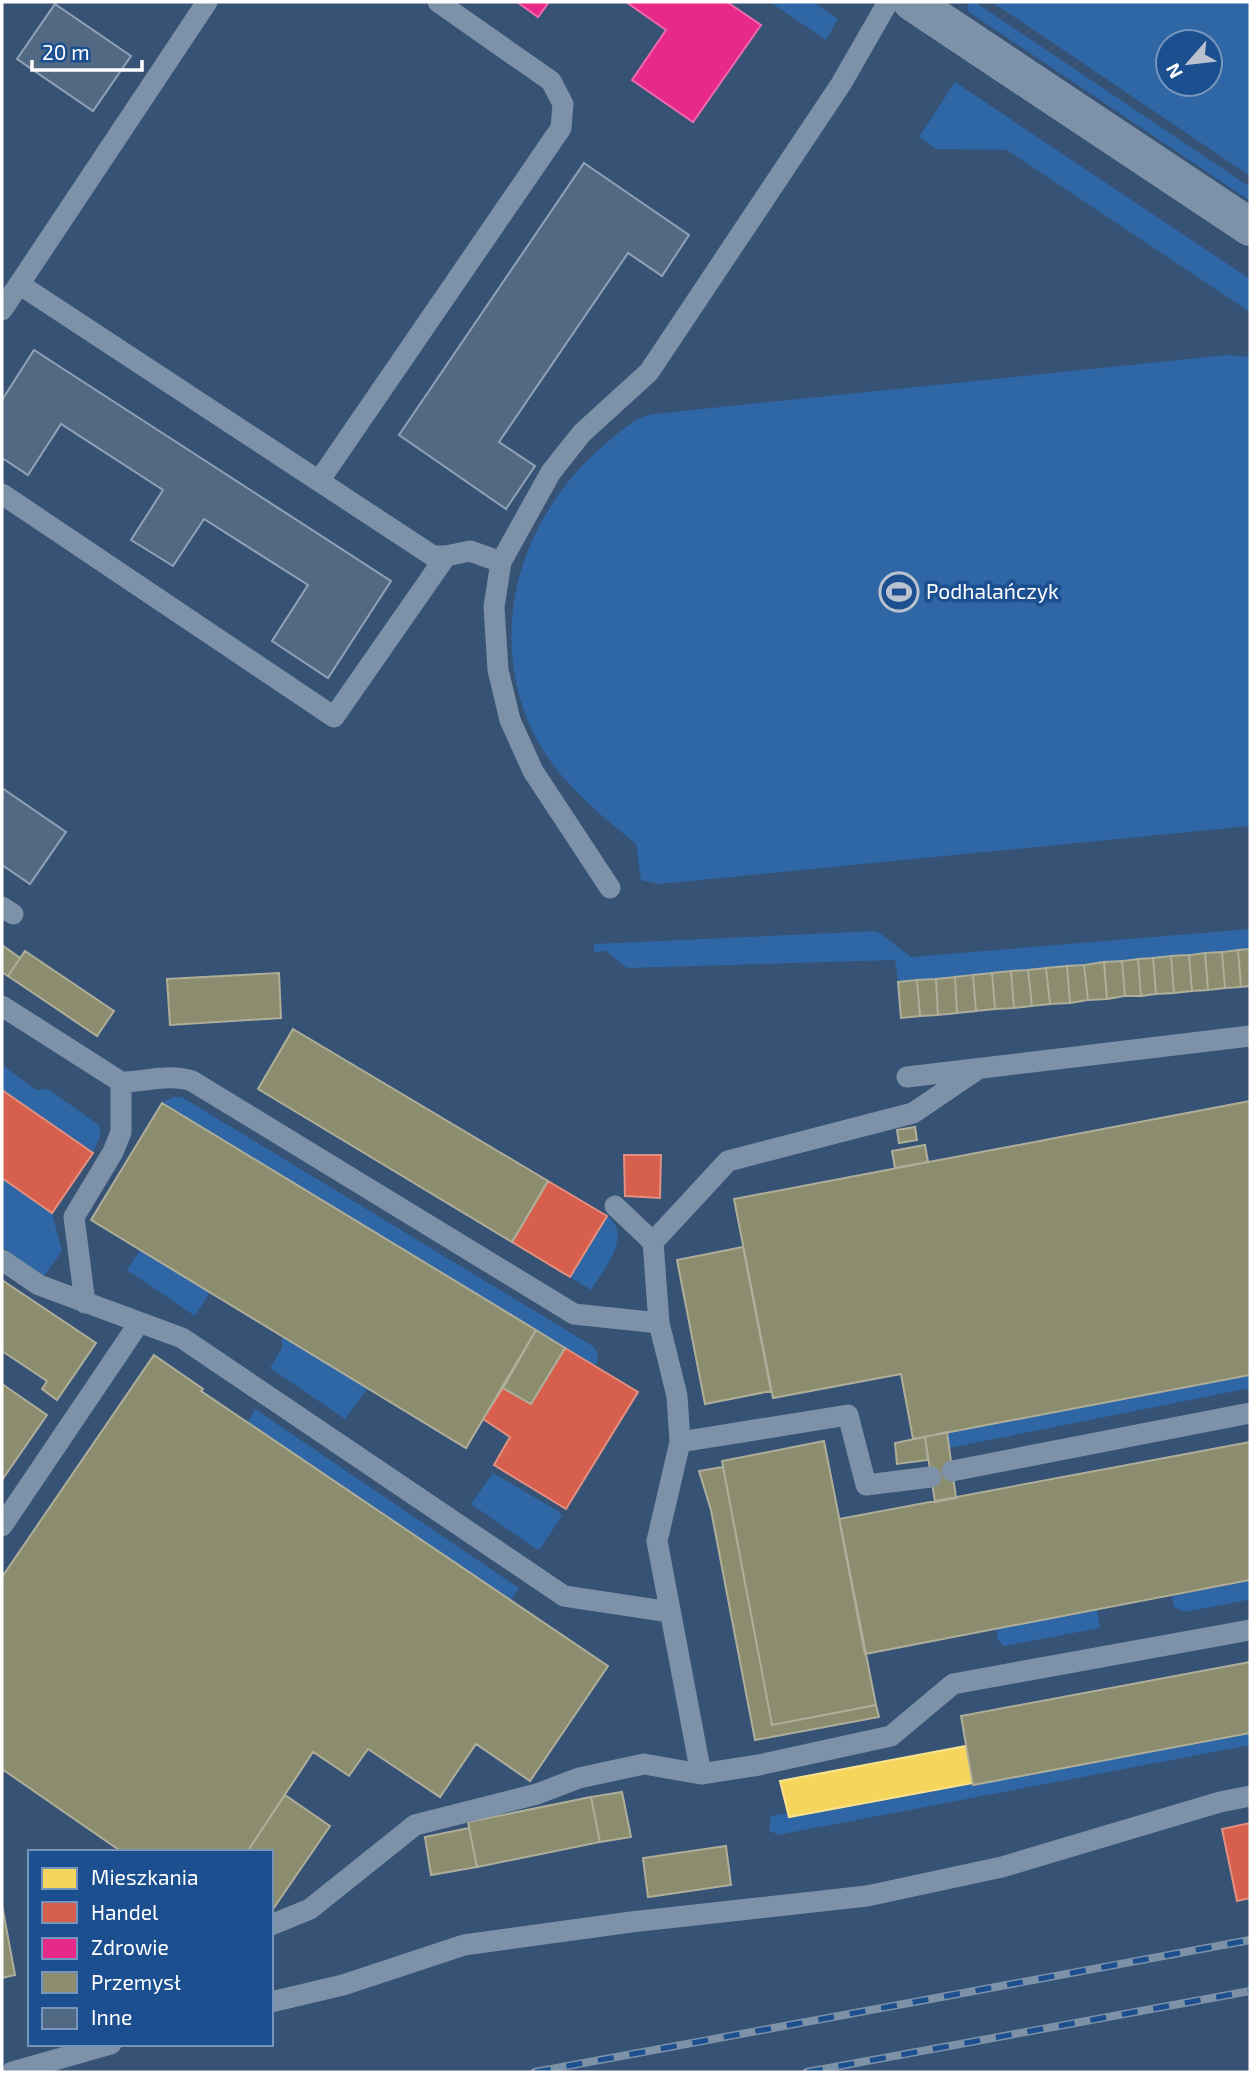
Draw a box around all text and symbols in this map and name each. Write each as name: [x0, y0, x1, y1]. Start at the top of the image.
scale bar: [32, 28, 142, 72]
north arrow: [1154, 28, 1224, 98]
text: 20 m: [42, 39, 90, 64]
text: N: [1160, 60, 1187, 83]
sports icon: Podhalańczyk: [878, 571, 920, 613]
place label: Podhalańczyk: [926, 578, 1059, 603]
legend: [28, 1850, 273, 2046]
text: Mieszkania: [91, 1864, 198, 1889]
text: Handel: [91, 1899, 159, 1924]
text: Zdrowie: [91, 1934, 169, 1959]
text: Przemysł: [91, 1969, 181, 1994]
text: Inne: [91, 2004, 132, 2029]

